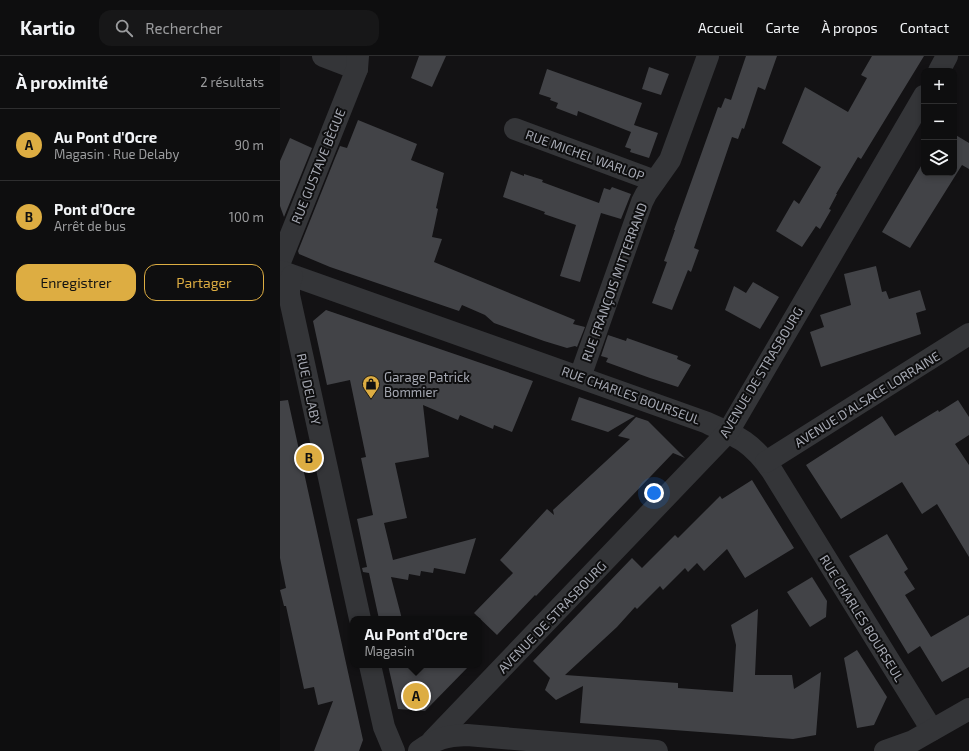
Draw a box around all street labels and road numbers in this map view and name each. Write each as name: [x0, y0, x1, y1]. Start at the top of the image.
street label: RUE GUSTAVE BÈGUE: [287, 106, 348, 226]
street label: RUE MICHEL WARLOP: [523, 126, 647, 184]
street label: RUE FRANÇOIS MITTERRAND: [578, 200, 651, 364]
street label: AVENUE DE STRASBOURG: [716, 304, 806, 440]
street label: AVENUE D'ALSACE LORRAINE: [791, 348, 943, 450]
street label: RUE DELABY: [294, 352, 325, 427]
street label: RUE CHARLES BOURSEUL: [559, 362, 703, 428]
street label: RUE CHARLES BOURSEUL: [816, 552, 908, 685]
street label: AVENUE DE STRASBOURG: [494, 558, 610, 676]

